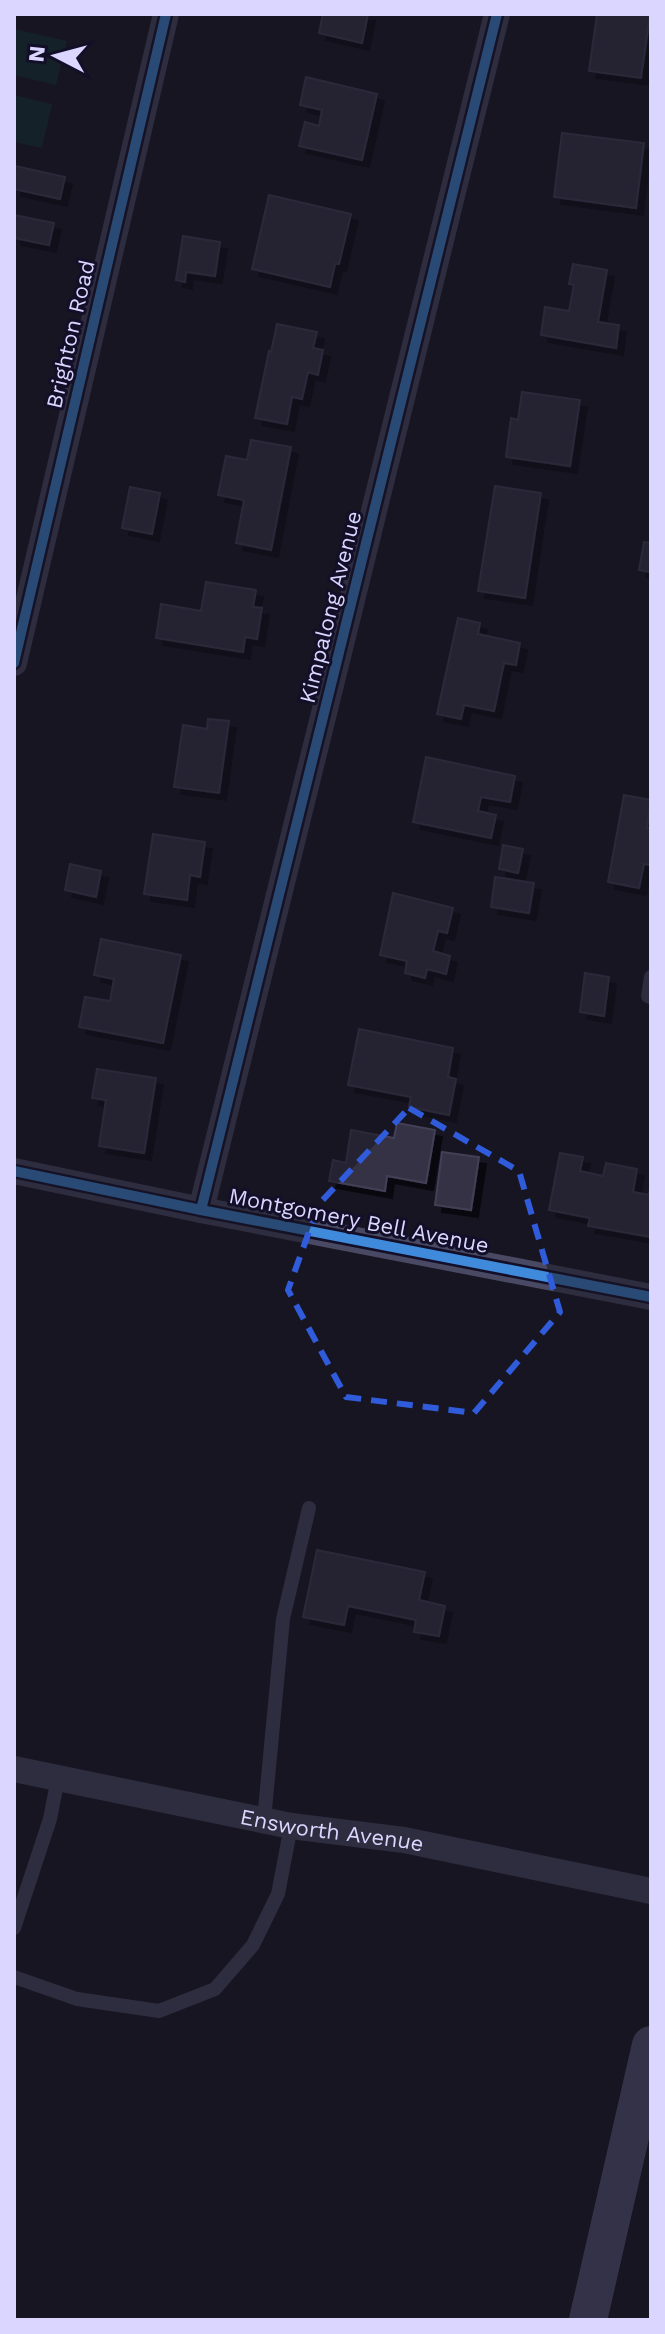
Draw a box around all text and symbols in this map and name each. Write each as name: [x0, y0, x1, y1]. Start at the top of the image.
north arrow: [16, 16, 96, 96]
text: N: [23, 45, 50, 63]
street label: Brighton Road: [41, 257, 100, 411]
street label: Kimpalong Avenue: [295, 508, 366, 706]
street label: Montgomery Bell Avenue: [227, 1183, 491, 1258]
street label: Ensworth Avenue: [238, 1804, 426, 1857]

